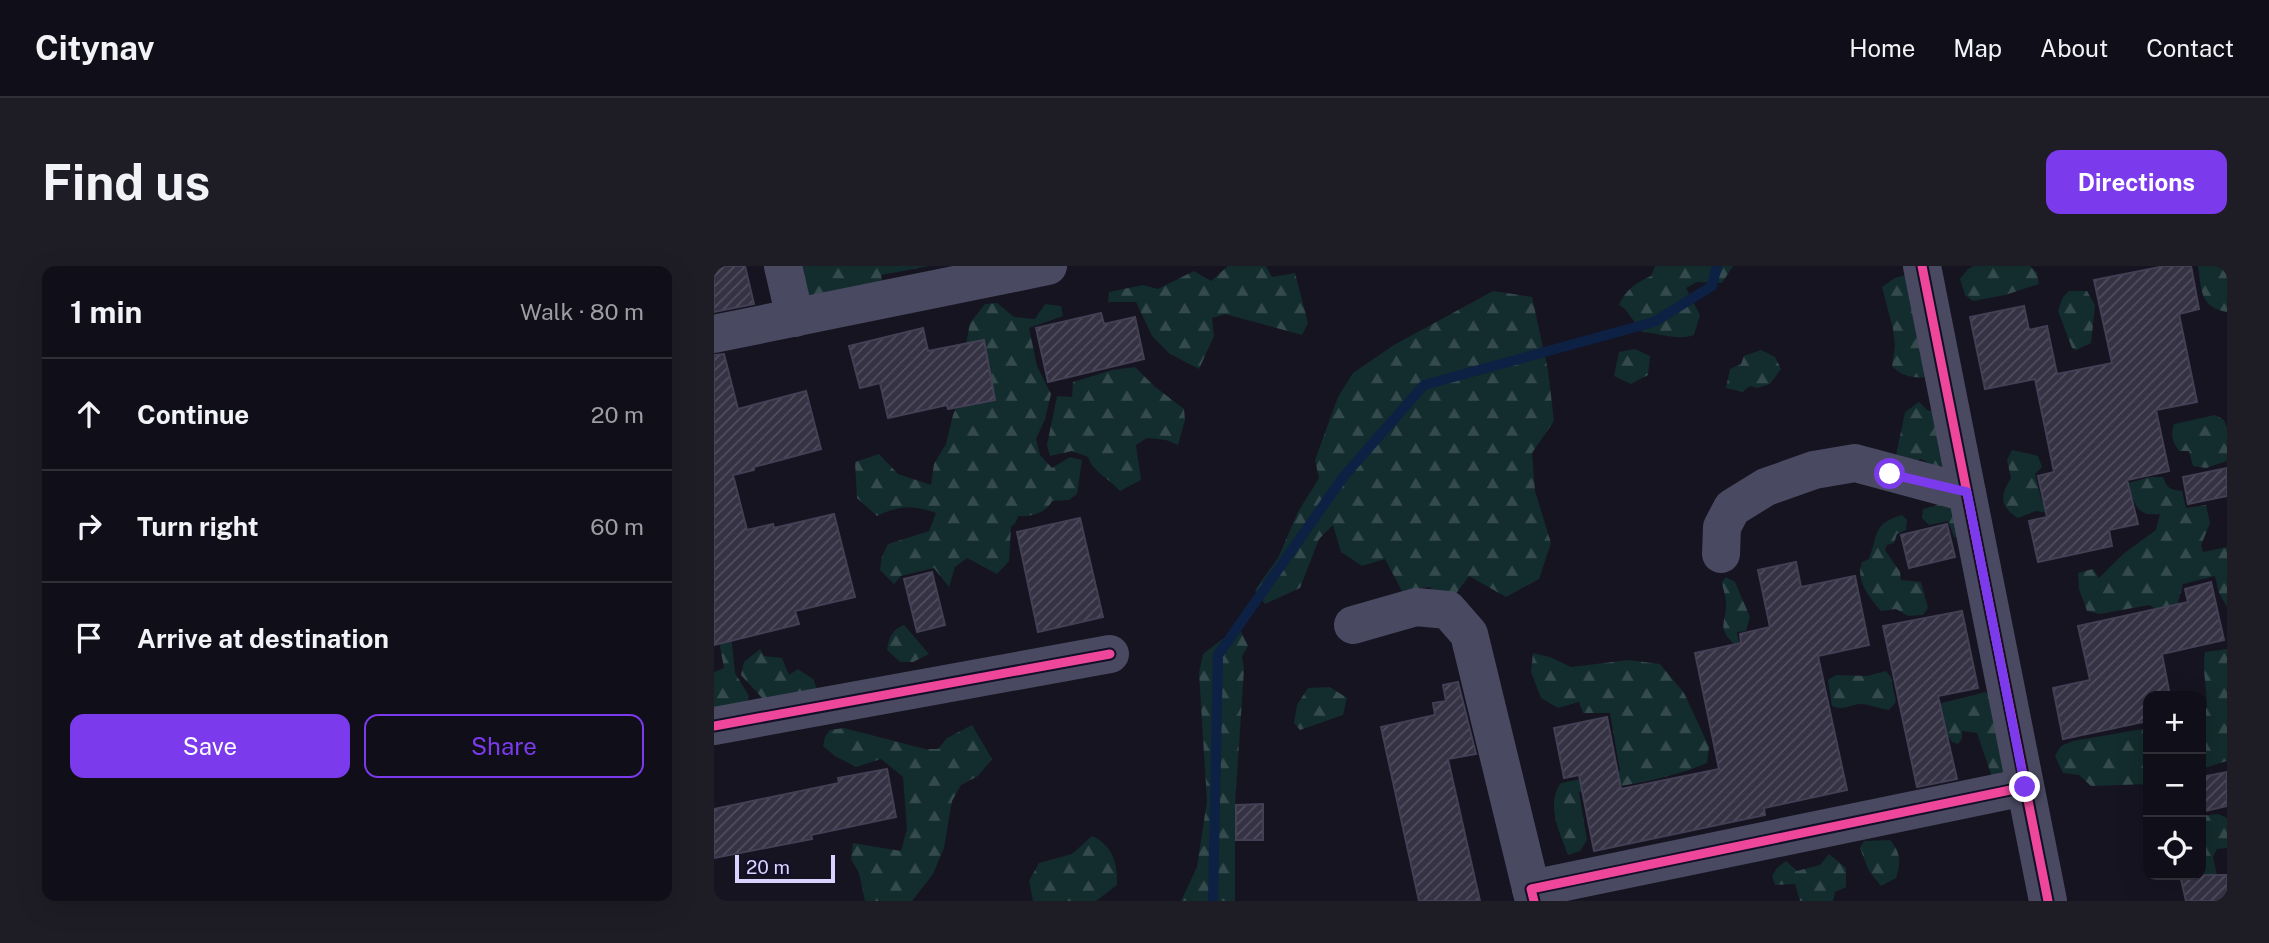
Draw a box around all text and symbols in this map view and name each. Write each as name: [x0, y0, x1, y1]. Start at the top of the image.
text: Citynav: [35, 29, 155, 67]
text: Home: [1849, 34, 1915, 62]
text: Map: [1953, 34, 2002, 62]
text: About: [2040, 34, 2108, 62]
text: Contact: [2146, 34, 2234, 62]
button: Directions: [2046, 150, 2227, 214]
text: Find us: [42, 153, 210, 211]
text: 1 min: [70, 294, 142, 330]
text: Walk · 80 m: [520, 298, 644, 325]
icon: ahead: [70, 395, 108, 433]
text: Continue: [137, 399, 249, 430]
text: 20 m: [591, 401, 644, 428]
route start: [1874, 458, 1905, 489]
icon: right: [70, 507, 108, 545]
text: Turn right: [137, 511, 259, 542]
text: 60 m: [590, 513, 644, 540]
icon: arrive: [70, 619, 108, 657]
text: Arrive at destination: [137, 623, 389, 654]
map controls: [2143, 691, 2206, 880]
button: +: [2143, 691, 2206, 754]
button: Save: [70, 714, 350, 778]
button: Share: [364, 714, 644, 778]
button: −: [2143, 754, 2206, 817]
route end: [2009, 771, 2040, 802]
button: locate: [2143, 817, 2206, 880]
scale bar: [735, 852, 835, 884]
text: 20 m: [746, 856, 790, 878]

